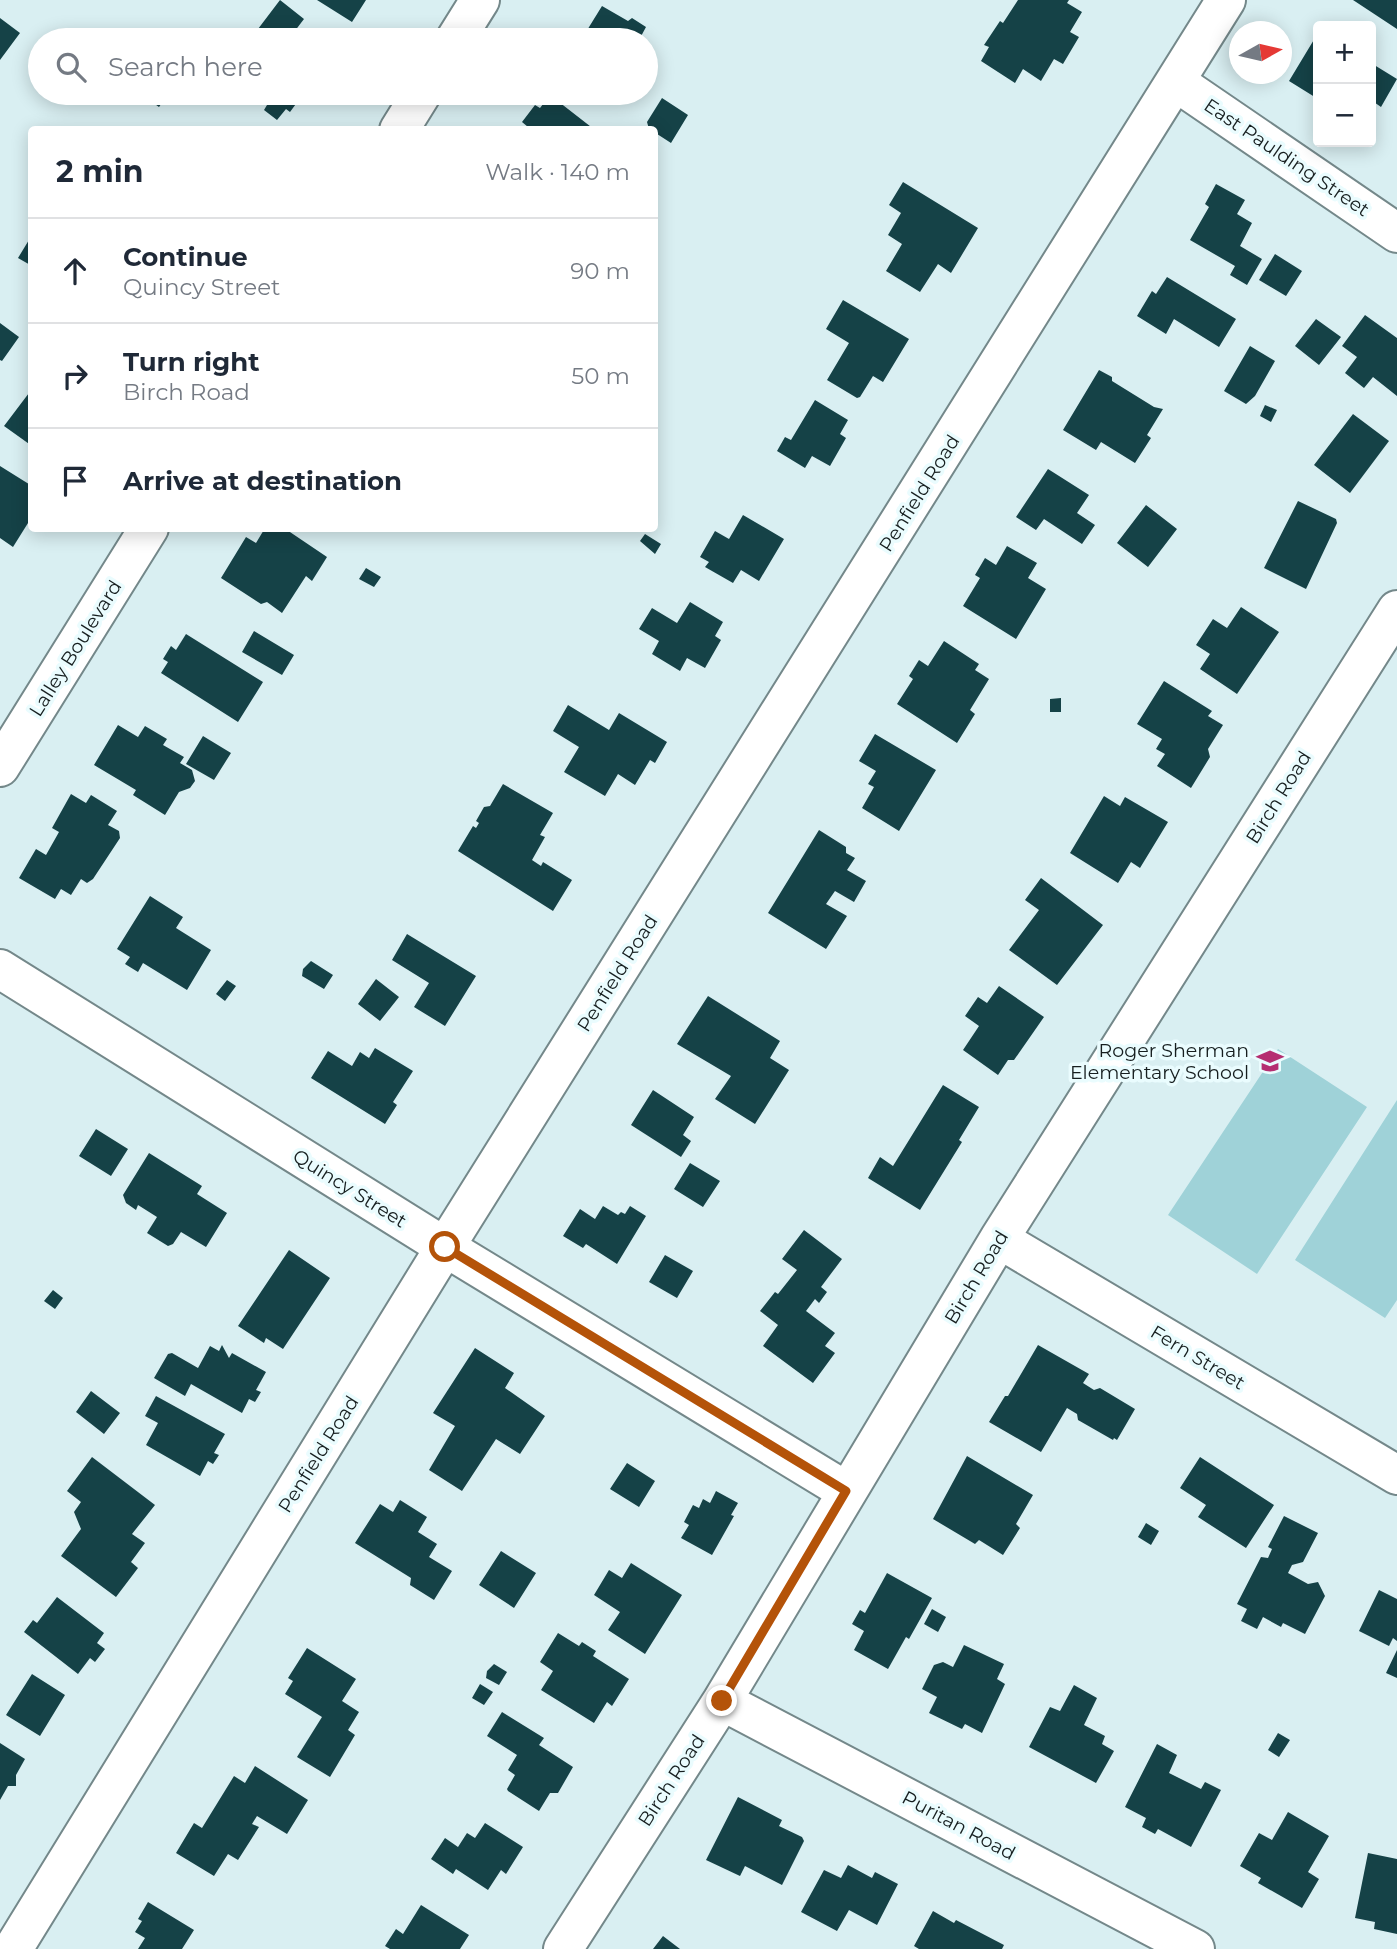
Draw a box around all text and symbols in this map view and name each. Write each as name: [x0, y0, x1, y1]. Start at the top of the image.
north arrow: [1229, 21, 1292, 84]
map controls: [1313, 21, 1376, 147]
button: +: [1313, 21, 1376, 84]
search box: [28, 28, 658, 105]
icon: search: [52, 48, 90, 86]
text: Search here: [108, 51, 263, 83]
button: −: [1313, 84, 1376, 147]
street label: East Paulding Street: [1200, 94, 1374, 221]
text: 2 min: [56, 153, 143, 190]
text: Walk · 140 m: [485, 158, 630, 186]
text: Continue: [123, 241, 248, 273]
icon: ahead: [56, 252, 94, 290]
text: 90 m: [570, 257, 630, 285]
text: Quincy Street: [123, 273, 280, 301]
text: Turn right: [123, 346, 259, 378]
icon: right: [56, 357, 94, 395]
text: 50 m: [571, 362, 630, 390]
text: Birch Road: [123, 378, 250, 406]
street label: Penfield Road: [874, 431, 965, 556]
icon: arrive: [56, 462, 94, 500]
text: Arrive at destination: [123, 465, 402, 497]
street label: Lalley Boulevard: [24, 576, 127, 721]
street label: Birch Road: [1241, 747, 1316, 848]
street label: Penfield Road: [572, 911, 663, 1036]
place label: Roger Sherman Elementary School: [1070, 1039, 1249, 1084]
school or university icon: Roger Sherman Elementary School: [1255, 1046, 1285, 1076]
street label: Quincy Street: [289, 1144, 411, 1233]
street label: Birch Road: [940, 1226, 1013, 1328]
route start: [429, 1231, 460, 1262]
street label: Fern Street: [1146, 1320, 1249, 1395]
street label: Penfield Road: [273, 1392, 364, 1517]
route end: [706, 1685, 737, 1716]
street label: Birch Road: [633, 1730, 710, 1831]
street label: Puritan Road: [898, 1786, 1019, 1865]

